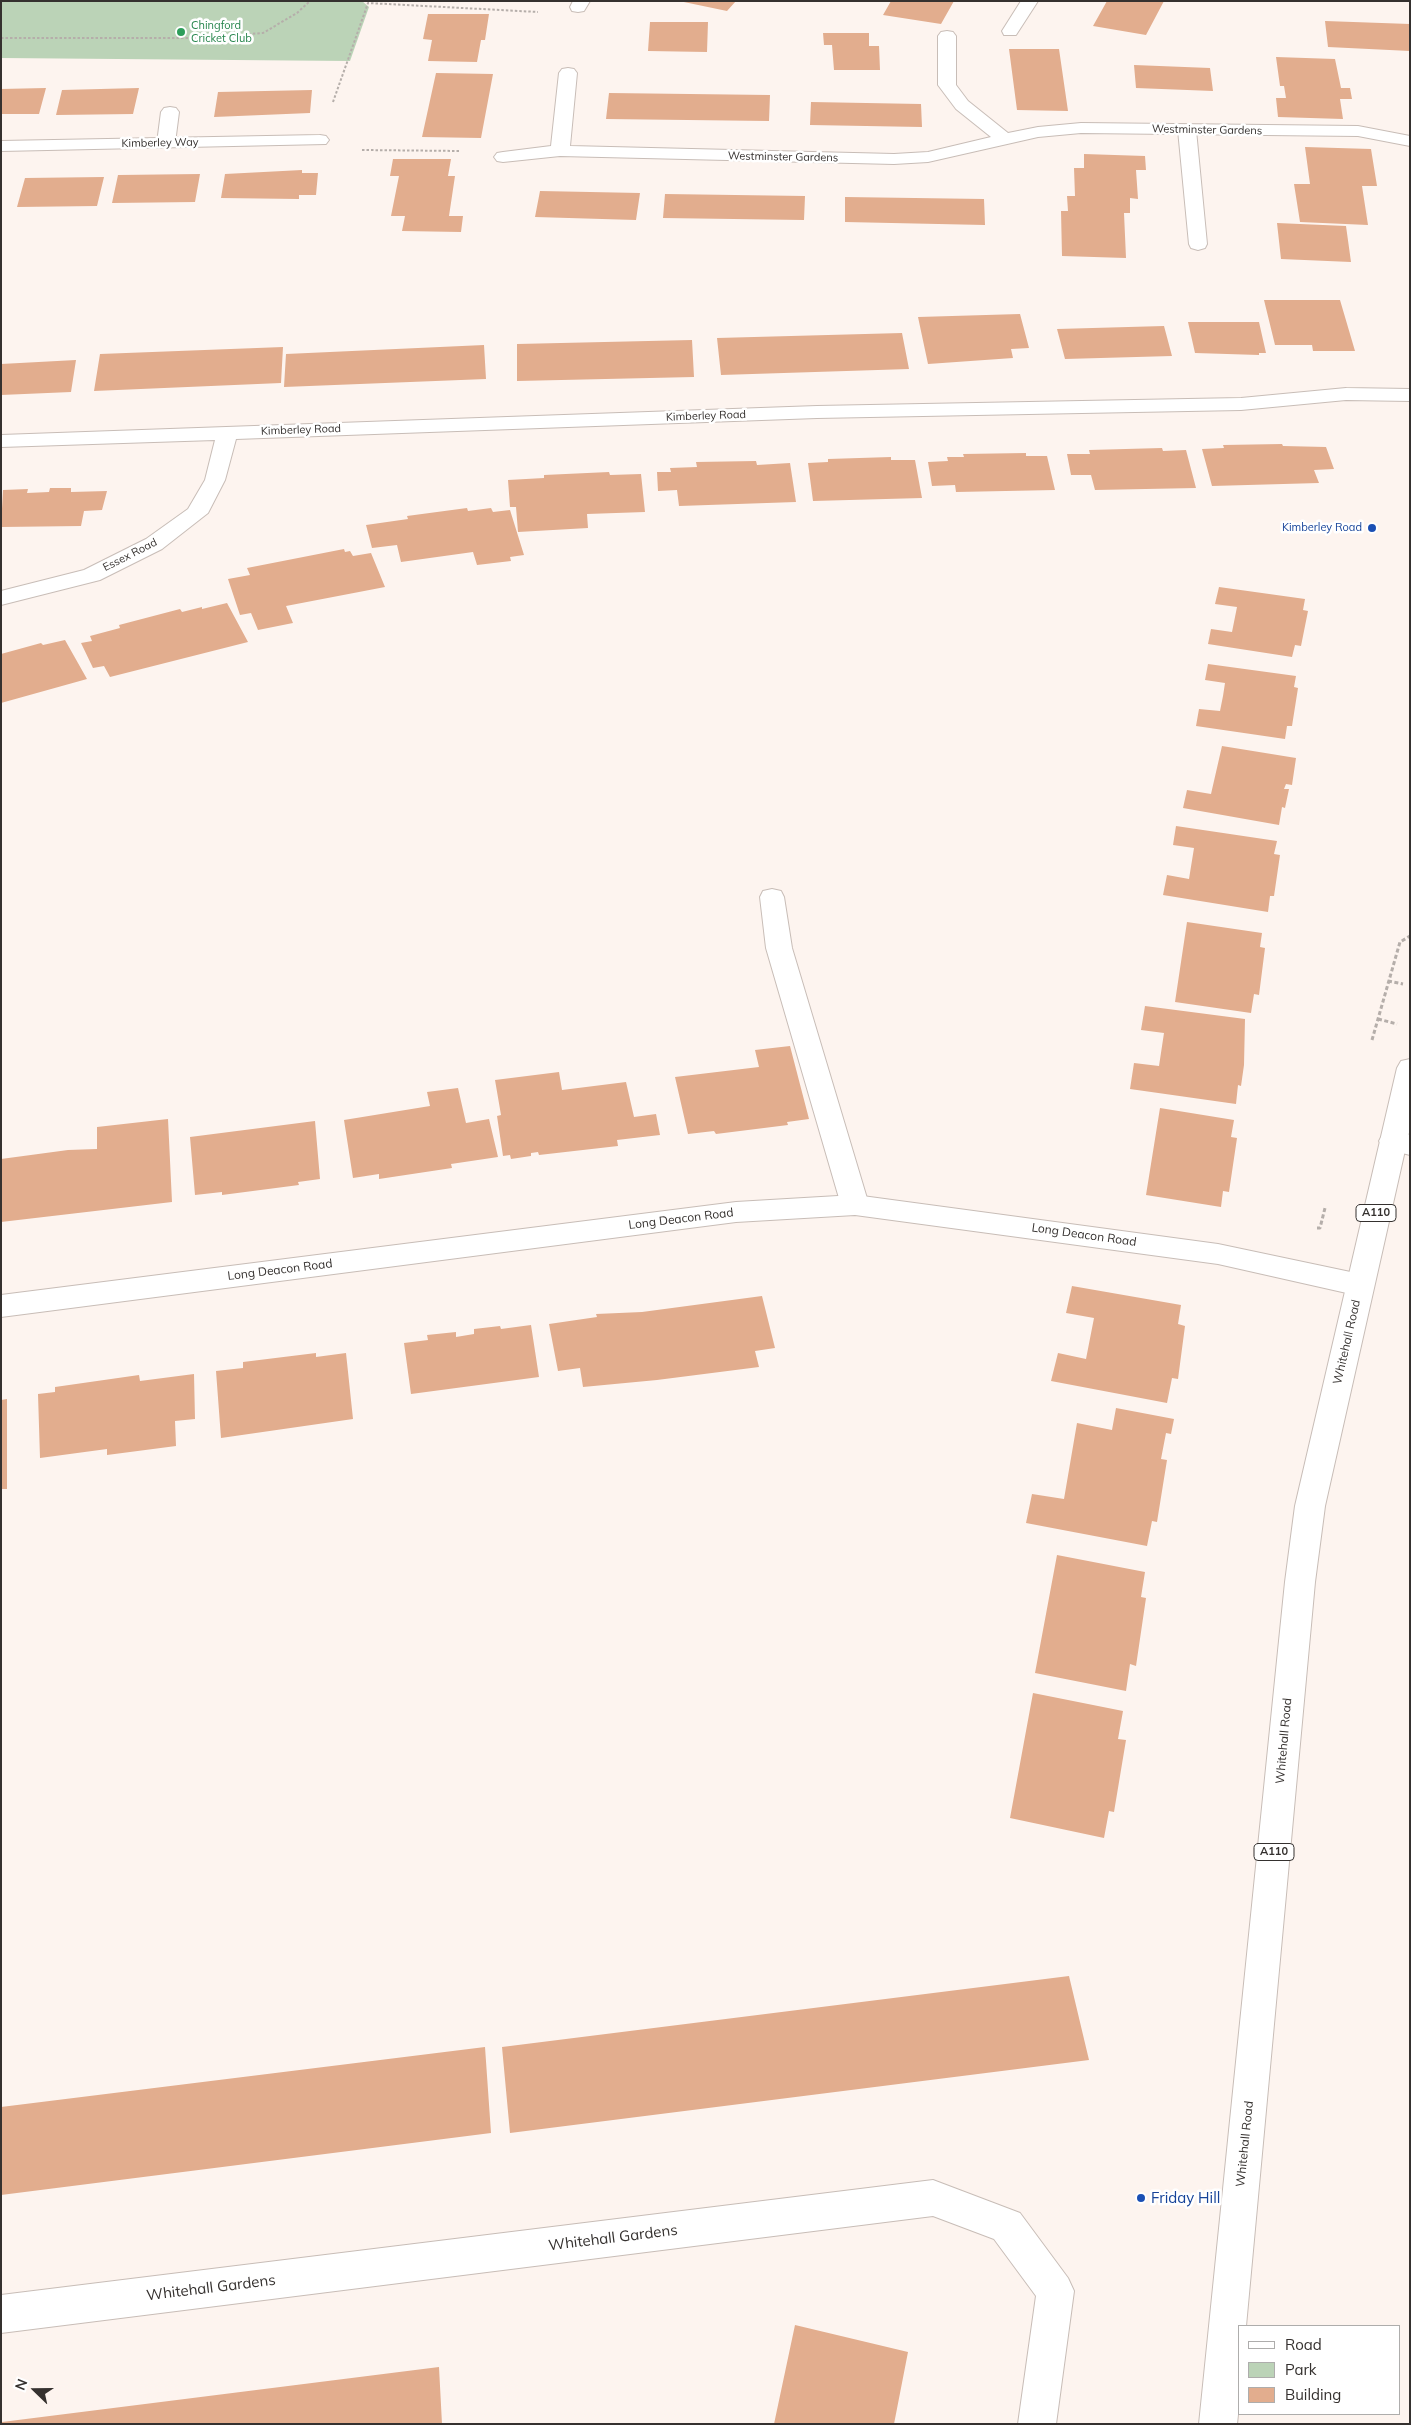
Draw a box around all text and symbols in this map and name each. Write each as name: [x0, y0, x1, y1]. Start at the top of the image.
place label: Chingford Cricket Club: [191, 19, 252, 45]
marker: Chingford Cricket Club: [175, 26, 187, 38]
street label: Westminster Gardens: [1152, 122, 1262, 138]
street label: Kimberley Way: [121, 136, 199, 150]
street label: Westminster Gardens: [728, 149, 838, 165]
street label: Kimberley Road: [666, 408, 746, 424]
street label: Kimberley Road: [261, 422, 341, 438]
place label: Kimberley Road: [1282, 521, 1362, 535]
marker: Kimberley Road: [1366, 522, 1378, 534]
street label: Essex Road: [101, 536, 159, 574]
road number: A110: [1356, 1204, 1396, 1222]
street label: Long Deacon Road: [628, 1205, 734, 1233]
street label: Long Deacon Road: [1031, 1221, 1137, 1249]
street label: Long Deacon Road: [227, 1256, 333, 1284]
street label: Whitehall Road: [1330, 1298, 1364, 1386]
street label: Whitehall Road: [1273, 1697, 1295, 1785]
road number: A110: [1254, 1844, 1294, 1860]
street label: Whitehall Road: [1233, 2100, 1257, 2188]
place label: Friday Hill: [1151, 2189, 1220, 2207]
marker: Friday Hill: [1135, 2192, 1147, 2204]
street label: Whitehall Gardens: [547, 2221, 679, 2255]
street label: Whitehall Gardens: [145, 2271, 277, 2305]
legend: [1238, 2325, 1401, 2415]
text: Road: [1285, 2335, 1322, 2354]
text: Park: [1285, 2360, 1317, 2379]
north arrow: [10, 2365, 60, 2415]
text: N: [11, 2376, 31, 2393]
text: Building: [1285, 2385, 1341, 2404]

